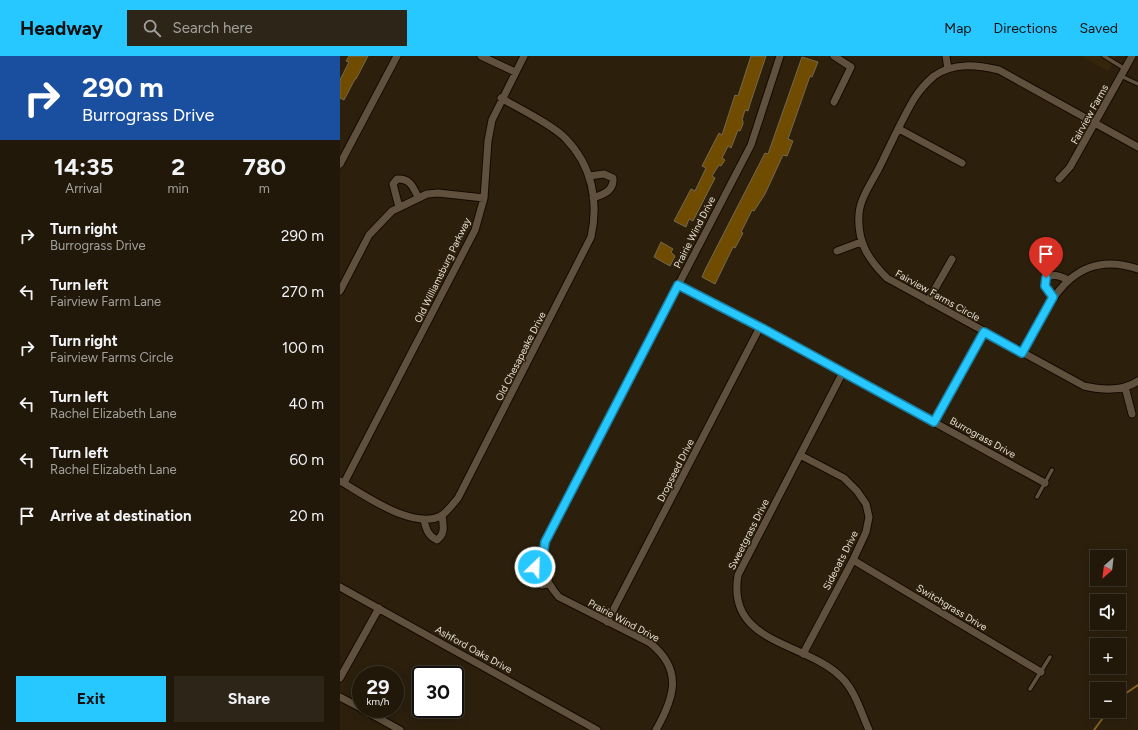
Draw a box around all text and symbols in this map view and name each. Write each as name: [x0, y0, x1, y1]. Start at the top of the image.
search box: [127, 10, 407, 46]
text: Headway: [20, 17, 103, 40]
icon: search: [141, 17, 163, 39]
text: Search here: [173, 19, 253, 37]
text: Map: [944, 20, 972, 37]
text: Directions: [994, 20, 1057, 37]
text: Saved: [1079, 20, 1118, 37]
text: 290 m: [82, 70, 164, 104]
icon: right: [16, 72, 68, 124]
street label: Fairview Farms: [1068, 82, 1111, 146]
text: Burrograss Drive: [82, 104, 214, 126]
text: 14:35: [54, 152, 114, 181]
text: 2: [171, 152, 185, 181]
text: 780: [243, 152, 286, 181]
text: Arrival: [65, 181, 102, 196]
text: min: [167, 181, 189, 196]
text: m: [259, 181, 270, 196]
street label: Prairie Wind Drive: [671, 194, 718, 270]
street label: Old Williamsburg Parkway: [411, 215, 474, 325]
text: Turn right: [50, 220, 118, 238]
icon: right: [16, 225, 38, 247]
text: 290 m: [281, 227, 324, 245]
pin: [1029, 237, 1063, 278]
text: Burrograss Drive: [50, 238, 146, 253]
icon: arrive: [1035, 243, 1057, 265]
street label: Fairview Farms Circle: [893, 267, 983, 324]
text: Turn left: [50, 276, 108, 294]
icon: left: [16, 281, 38, 303]
text: 270 m: [281, 283, 324, 301]
text: Fairview Farm Lane: [50, 294, 161, 309]
street label: Old Chesapeake Drive: [492, 309, 549, 403]
text: Turn right: [50, 332, 118, 350]
icon: right: [16, 337, 38, 359]
text: 100 m: [282, 339, 324, 357]
text: Fairview Farms Circle: [50, 350, 173, 365]
text: Turn left: [50, 388, 108, 406]
icon: left: [16, 393, 38, 415]
text: 40 m: [289, 395, 324, 413]
text: Rachel Elizabeth Lane: [50, 406, 177, 421]
street label: Burrograss Drive: [947, 414, 1019, 461]
street label: Dropseed Drive: [654, 436, 697, 504]
text: Turn left: [50, 444, 108, 462]
icon: left: [16, 449, 38, 471]
text: 60 m: [289, 451, 324, 469]
text: Rachel Elizabeth Lane: [50, 462, 177, 477]
street label: Sweetgrass Drive: [725, 496, 772, 572]
icon: arrive: [16, 505, 38, 527]
text: Arrive at destination: [50, 507, 191, 525]
text: 20 m: [290, 507, 324, 525]
street label: Sideoats Drive: [820, 528, 861, 592]
position arrow: [514, 546, 556, 588]
north arrow: [1090, 550, 1126, 586]
map controls: [1090, 550, 1126, 718]
street label: Switchgrass Drive: [914, 581, 990, 634]
button: sound: [1090, 594, 1126, 630]
street label: Prairie Wind Drive: [586, 596, 662, 645]
street label: Ashford Oaks Drive: [433, 623, 515, 676]
button: +: [1090, 638, 1126, 674]
speed limit sign: 30: [412, 666, 464, 718]
text: 29: [366, 675, 390, 699]
button: Exit: [16, 676, 166, 722]
button: Share: [174, 676, 324, 722]
button: −: [1090, 682, 1126, 718]
text: km/h: [367, 695, 389, 708]

